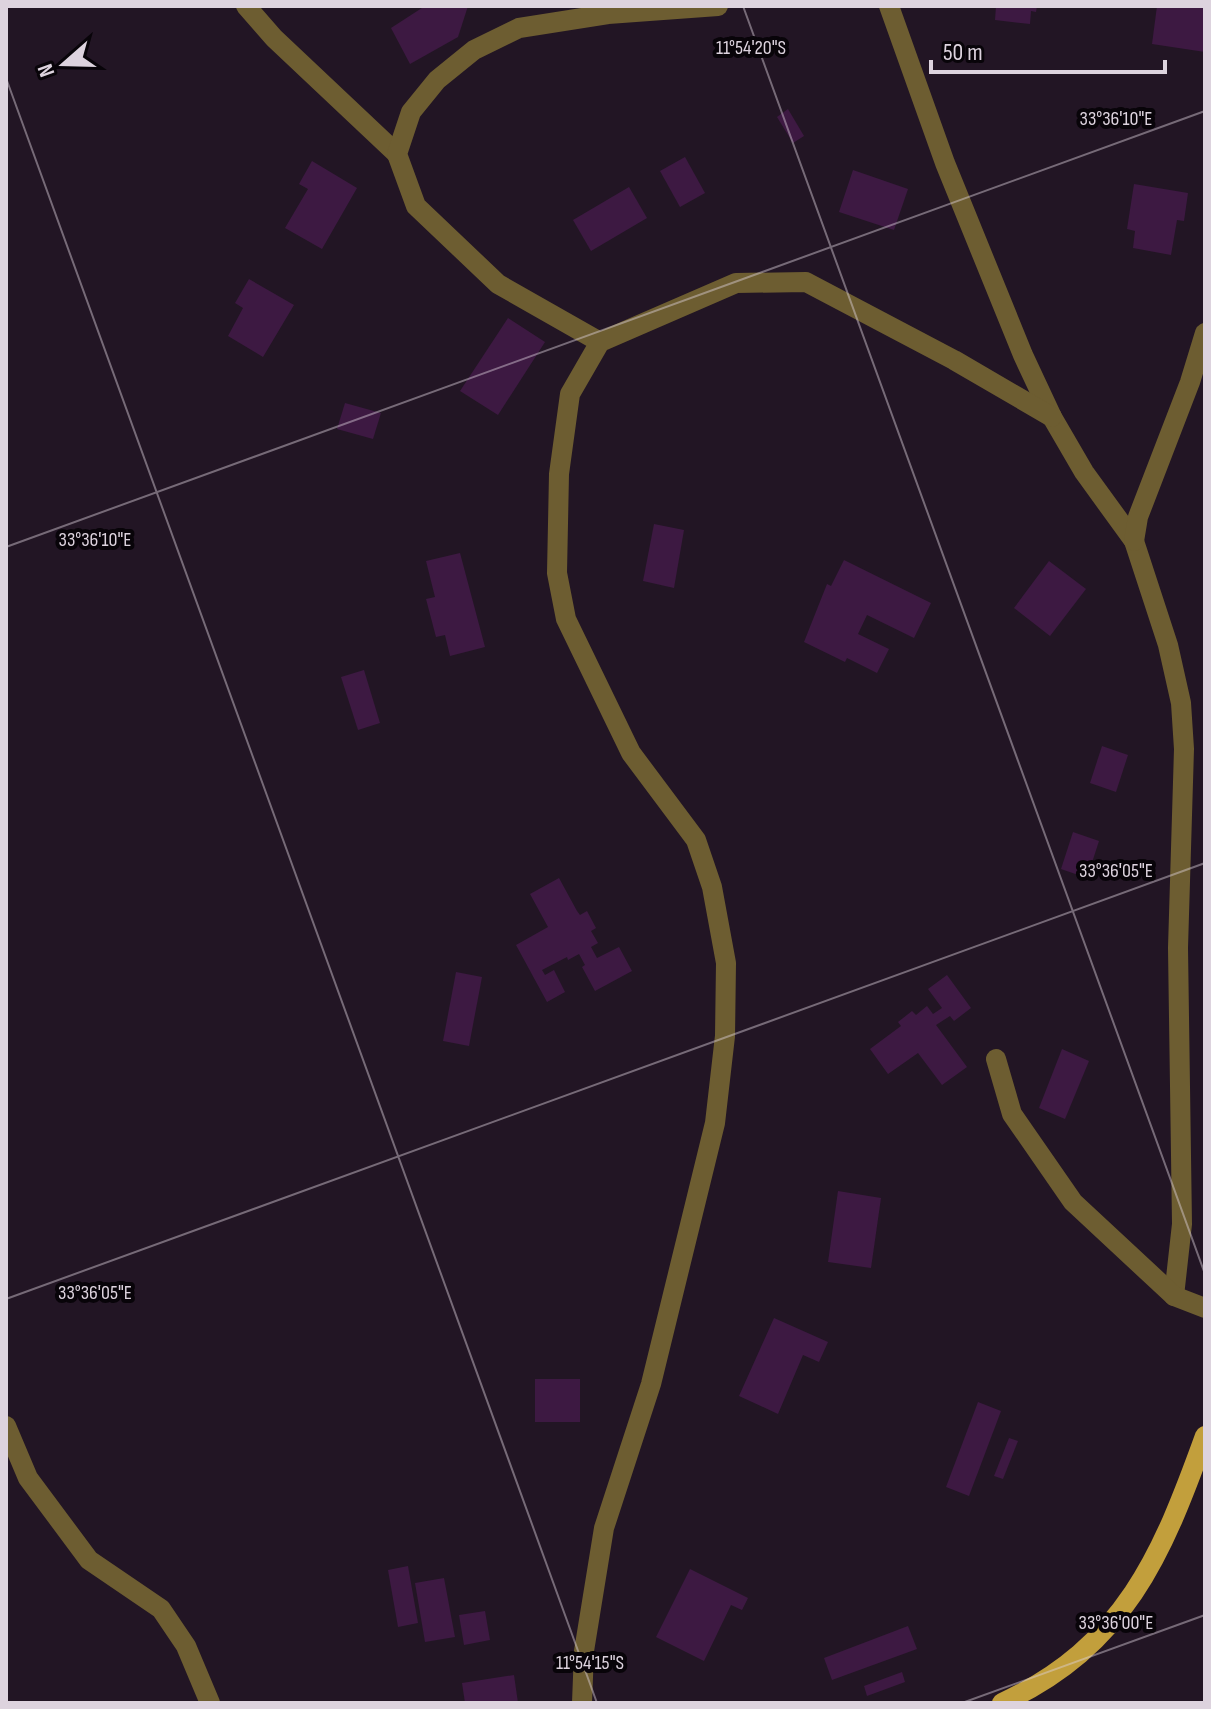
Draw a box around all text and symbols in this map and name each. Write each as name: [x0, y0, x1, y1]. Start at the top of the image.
north arrow: [24, 24, 104, 104]
scale bar: [931, 24, 1165, 74]
text: 11°54'20"S: [716, 36, 786, 60]
text: 50 m: [943, 38, 983, 67]
text: N: [32, 60, 61, 80]
text: 33°36'10"E: [1080, 107, 1153, 131]
text: 33°36'10"E: [59, 528, 132, 552]
text: 33°36'05"E: [1079, 859, 1153, 883]
text: 33°36'05"E: [58, 1281, 132, 1305]
text: 33°36'00"E: [1079, 1611, 1153, 1635]
text: 11°54'15"S: [556, 1651, 624, 1675]

